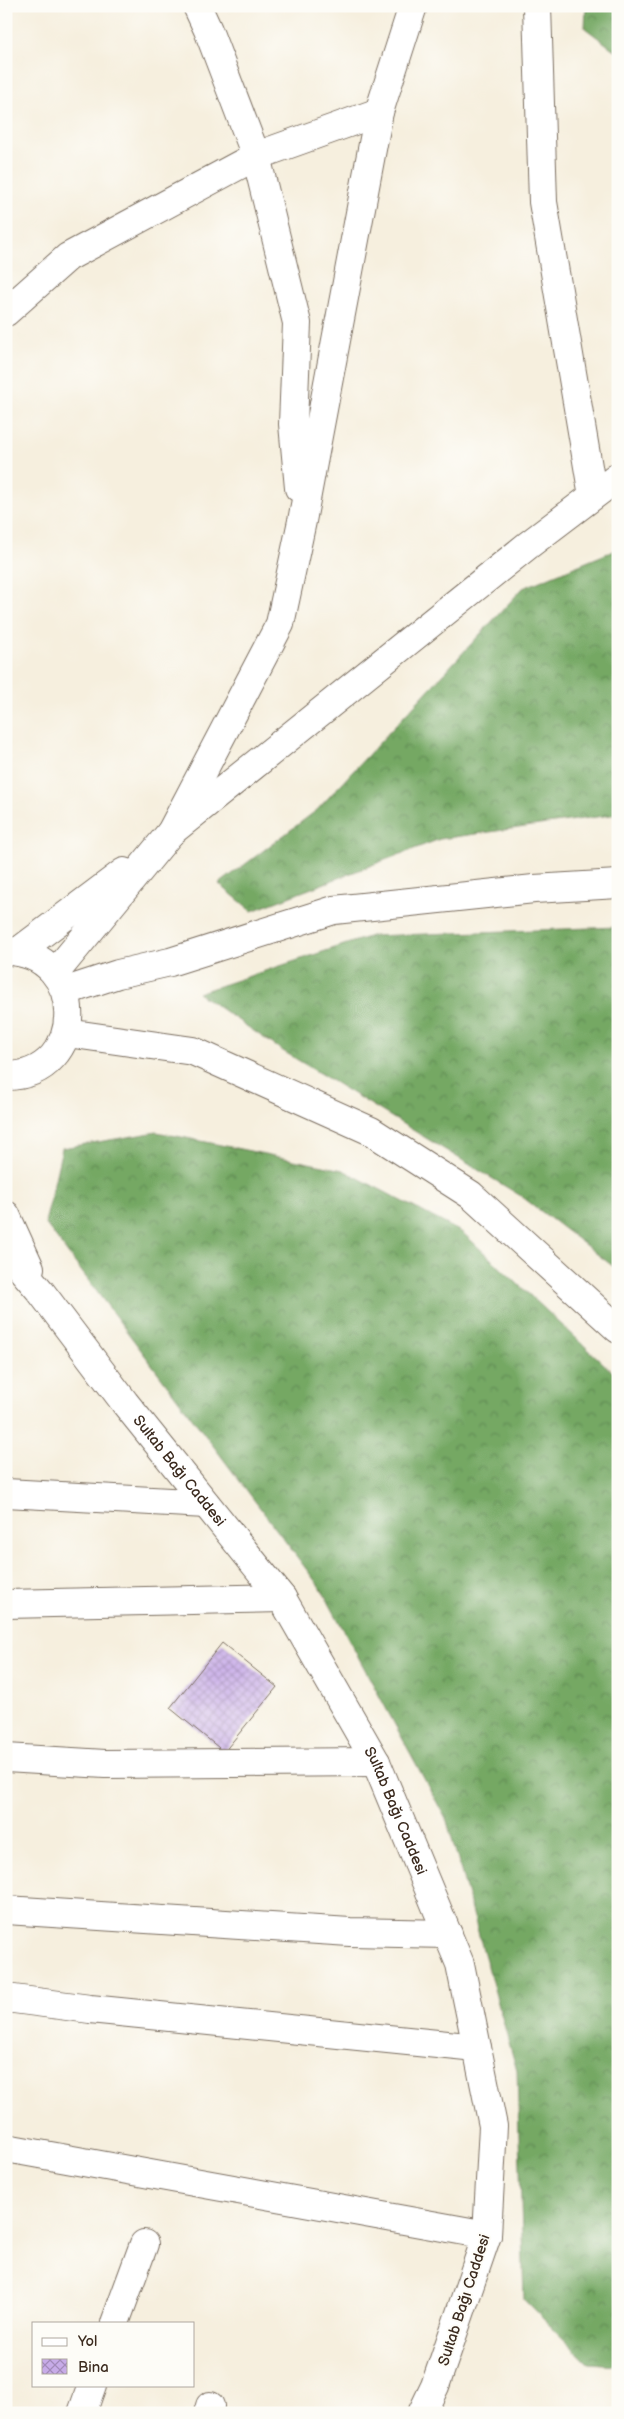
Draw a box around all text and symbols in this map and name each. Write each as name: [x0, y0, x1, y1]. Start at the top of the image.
street label: Sultab Bağı Caddesi: [129, 1412, 230, 1530]
street label: Sultab Bağı Caddesi: [359, 1744, 431, 1878]
street label: Sultab Bağı Caddesi: [434, 2232, 495, 2368]
legend: [32, 2322, 195, 2386]
text: Yol: [77, 2332, 97, 2351]
text: Bina: [78, 2358, 109, 2377]

